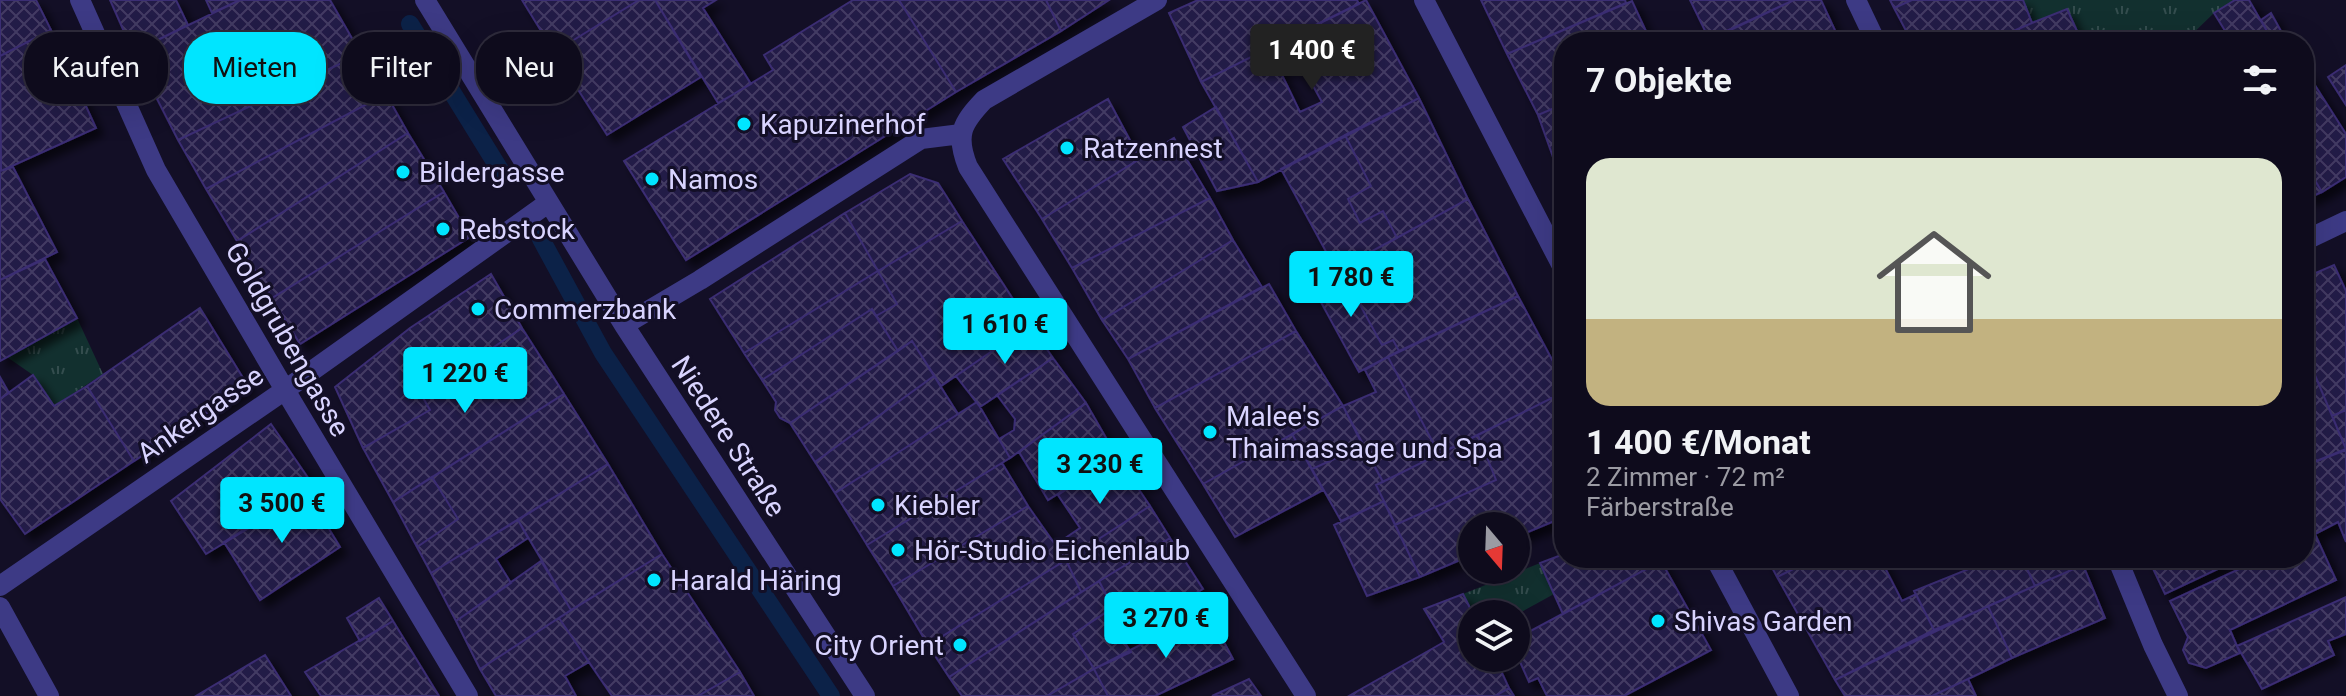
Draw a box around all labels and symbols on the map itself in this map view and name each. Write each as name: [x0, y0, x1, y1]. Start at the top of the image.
pin: 1 400 €: [1238, 24, 1386, 92]
place label: Kapuzinerhof: [760, 108, 926, 141]
marker: Kapuzinerhof: [735, 115, 753, 133]
place label: Ratzennest: [1083, 132, 1223, 165]
marker: Ratzennest: [1058, 139, 1076, 157]
place label: Bildergasse: [419, 156, 565, 189]
marker: Bildergasse: [394, 163, 412, 181]
place label: Namos: [668, 163, 758, 196]
marker: Namos: [643, 170, 661, 188]
place label: Rebstock: [459, 213, 576, 246]
marker: Rebstock: [434, 220, 452, 238]
street label: Goldgrubengasse: [219, 236, 357, 442]
pin: 1 780 €: [1277, 251, 1425, 319]
place label: Commerzbank: [494, 293, 677, 326]
pin: 1 610 €: [931, 298, 1079, 366]
marker: Commerzbank: [469, 300, 487, 318]
pin: 1 220 €: [391, 347, 539, 415]
street label: Niedere Straße: [664, 350, 793, 523]
street label: Ankergasse: [131, 359, 270, 470]
place label: Malee's Thaimassage und Spa: [1226, 400, 1503, 465]
marker: Malee's Thaimassage und Spa: [1201, 423, 1219, 441]
pin: 3 230 €: [1026, 438, 1174, 506]
pin: 3 500 €: [208, 477, 356, 545]
place label: Kiebler: [894, 489, 981, 522]
marker: Kiebler: [869, 496, 887, 514]
north arrow: [1458, 512, 1530, 584]
place label: Hör-Studio Eichenlaub: [914, 534, 1190, 567]
marker: Hör-Studio Eichenlaub: [889, 541, 907, 559]
place label: Harald Häring: [670, 564, 842, 597]
marker: Harald Häring: [645, 571, 663, 589]
pin: 3 270 €: [1092, 592, 1240, 660]
place label: Shivas Garden: [1674, 605, 1852, 638]
marker: Shivas Garden: [1649, 612, 1667, 630]
place label: City Orient: [815, 629, 944, 662]
marker: City Orient: [951, 636, 969, 654]

